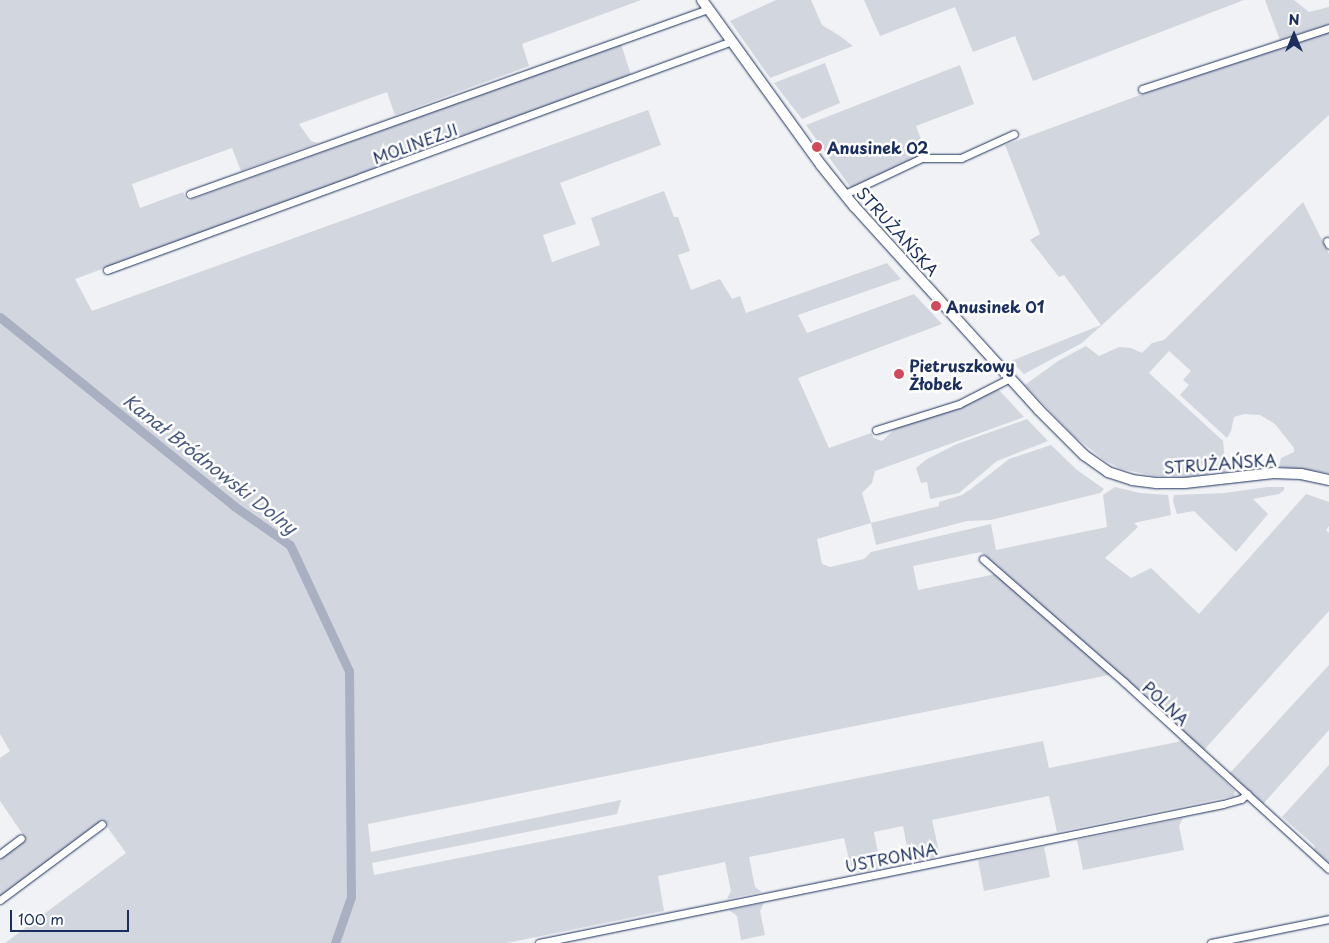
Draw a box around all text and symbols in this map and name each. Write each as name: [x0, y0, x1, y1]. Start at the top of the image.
text: N: [1288, 9, 1300, 30]
north arrow: [1269, 10, 1319, 60]
street label: MOLINEZJI: [370, 119, 460, 167]
place label: Anusinek 02: [827, 137, 930, 157]
marker: Anusinek 02: [811, 141, 823, 153]
street label: STRUŻAŃSKA: [853, 183, 943, 279]
place label: Anusinek 01: [946, 296, 1045, 316]
marker: Anusinek 01: [930, 300, 942, 312]
place label: Pietruszkowy Żłobek: [909, 355, 1015, 393]
marker: Pietruszkowy Żłobek: [893, 368, 905, 380]
water label: Kanał Bródnowski Dolny: [119, 390, 301, 538]
street label: STRUŻAŃSKA: [1163, 449, 1277, 477]
street label: POLNA: [1139, 677, 1193, 729]
street label: USTRONNA: [843, 839, 939, 875]
scale bar: [12, 900, 131, 932]
text: 100 m: [18, 907, 64, 930]

